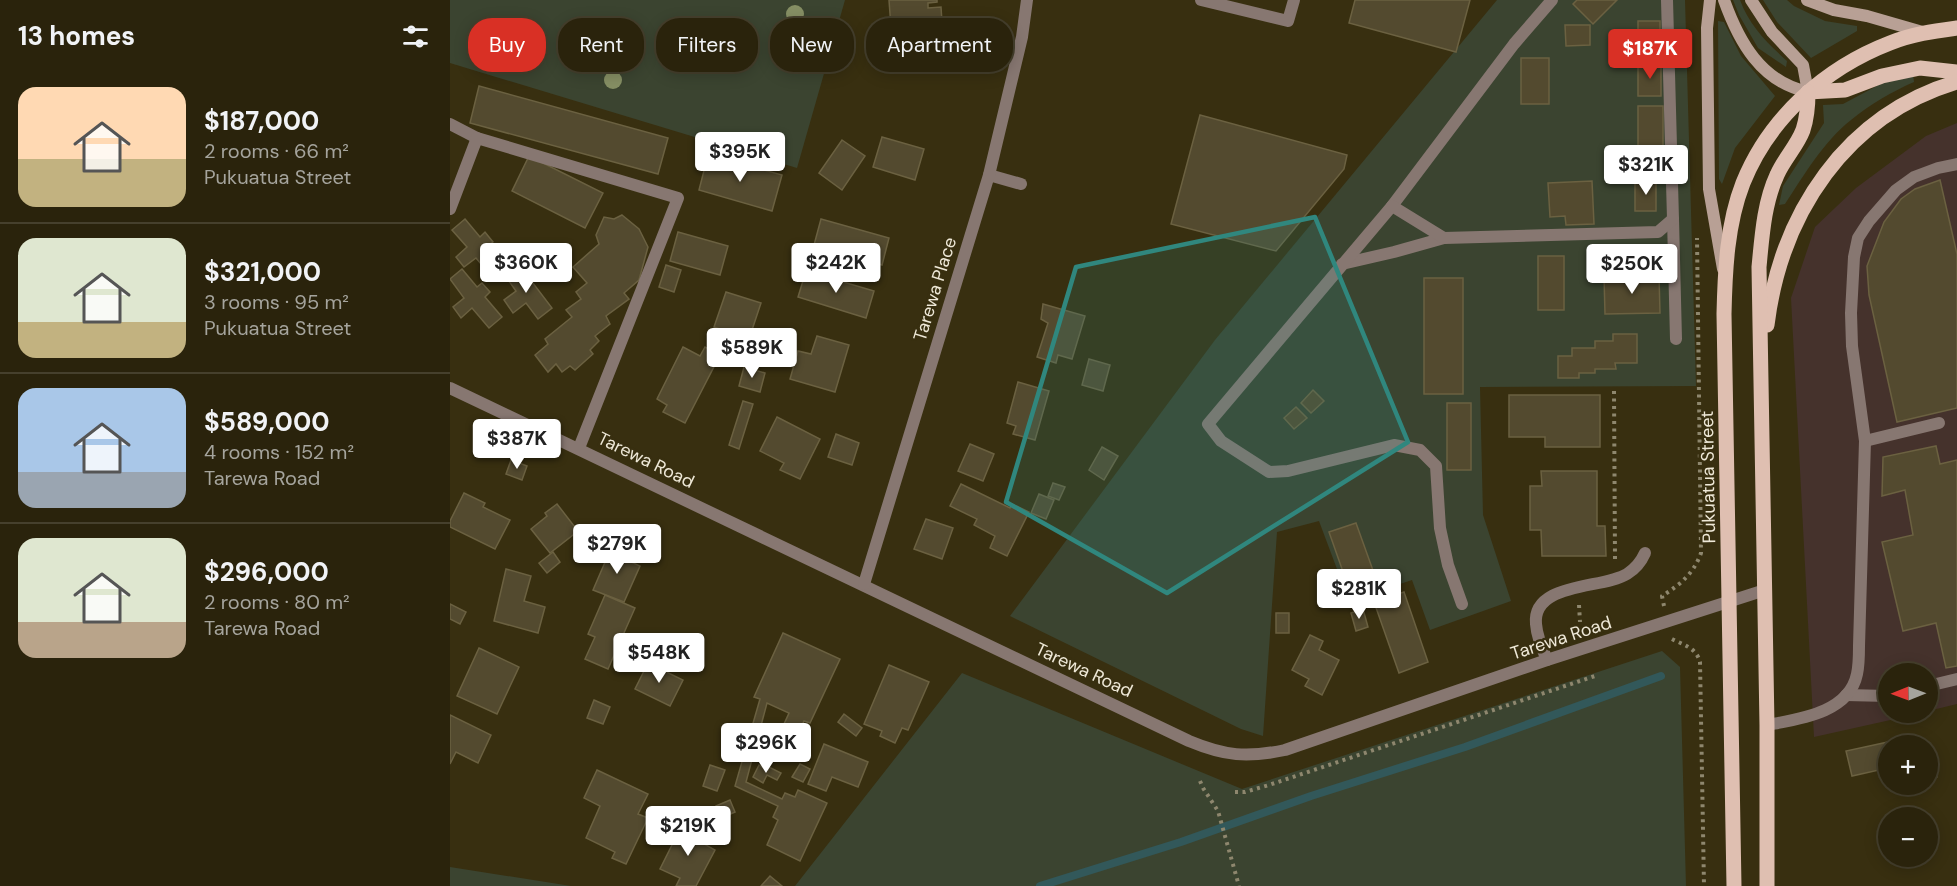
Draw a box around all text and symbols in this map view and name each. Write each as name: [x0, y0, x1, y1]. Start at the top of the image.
chip: Buy: [468, 18, 546, 72]
chip: Rent: [558, 18, 644, 72]
chip: Filters: [656, 18, 758, 72]
chip: New: [770, 18, 854, 72]
chip: Apartment: [866, 18, 1013, 72]
text: 13 homes: [18, 19, 135, 53]
icon: filters: [399, 20, 432, 53]
pin: $187K: [1608, 29, 1692, 80]
text: $187K: [1622, 35, 1678, 61]
text: $187,000: [204, 104, 319, 138]
icon: home: [66, 111, 138, 183]
pin: $395K: [698, 132, 782, 183]
text: 2 rooms · 66 m²: [204, 138, 349, 164]
text: $395K: [709, 138, 771, 164]
pin: $321K: [1604, 145, 1688, 196]
text: $321K: [1618, 151, 1674, 177]
text: Pukuatua Street: [204, 164, 351, 190]
street label: Tarewa Place: [908, 234, 962, 344]
pin: $360K: [484, 243, 568, 294]
pin: $242K: [794, 243, 878, 294]
pin: $250K: [1590, 244, 1674, 295]
text: $360K: [494, 249, 558, 275]
text: $242K: [805, 249, 867, 275]
text: $250K: [1600, 250, 1664, 276]
text: $321,000: [204, 255, 321, 289]
icon: home: [66, 262, 138, 334]
text: 3 rooms · 95 m²: [204, 289, 349, 315]
text: Pukuatua Street: [204, 315, 351, 341]
pin: $589K: [710, 328, 794, 379]
text: $589K: [721, 334, 783, 360]
text: $589,000: [204, 405, 330, 439]
street label: Pukuatua Street: [1695, 410, 1721, 544]
icon: home: [66, 412, 138, 484]
pin: $387K: [475, 419, 559, 470]
text: $387K: [487, 425, 547, 451]
street label: Tarewa Road: [594, 426, 698, 494]
text: 4 rooms · 152 m²: [204, 439, 354, 465]
text: Tarewa Road: [204, 465, 320, 491]
pin: $279K: [575, 524, 659, 575]
text: $279K: [587, 530, 647, 556]
text: $296,000: [204, 555, 329, 589]
icon: home: [66, 562, 138, 634]
pin: $281K: [1317, 569, 1401, 620]
text: $281K: [1331, 575, 1387, 601]
text: 2 rooms · 80 m²: [204, 589, 350, 615]
street label: Tarewa Road: [1508, 610, 1614, 666]
text: Tarewa Road: [204, 615, 320, 641]
pin: $548K: [617, 633, 701, 684]
street label: Tarewa Road: [1032, 637, 1136, 703]
text: $548K: [627, 639, 691, 665]
north arrow: [1878, 663, 1938, 723]
map controls: [1878, 663, 1938, 867]
pin: $296K: [724, 723, 808, 774]
text: $296K: [735, 729, 797, 755]
button: +: [1878, 735, 1938, 795]
pin: $219K: [646, 806, 730, 857]
button: −: [1878, 807, 1938, 867]
text: $219K: [660, 812, 716, 838]

